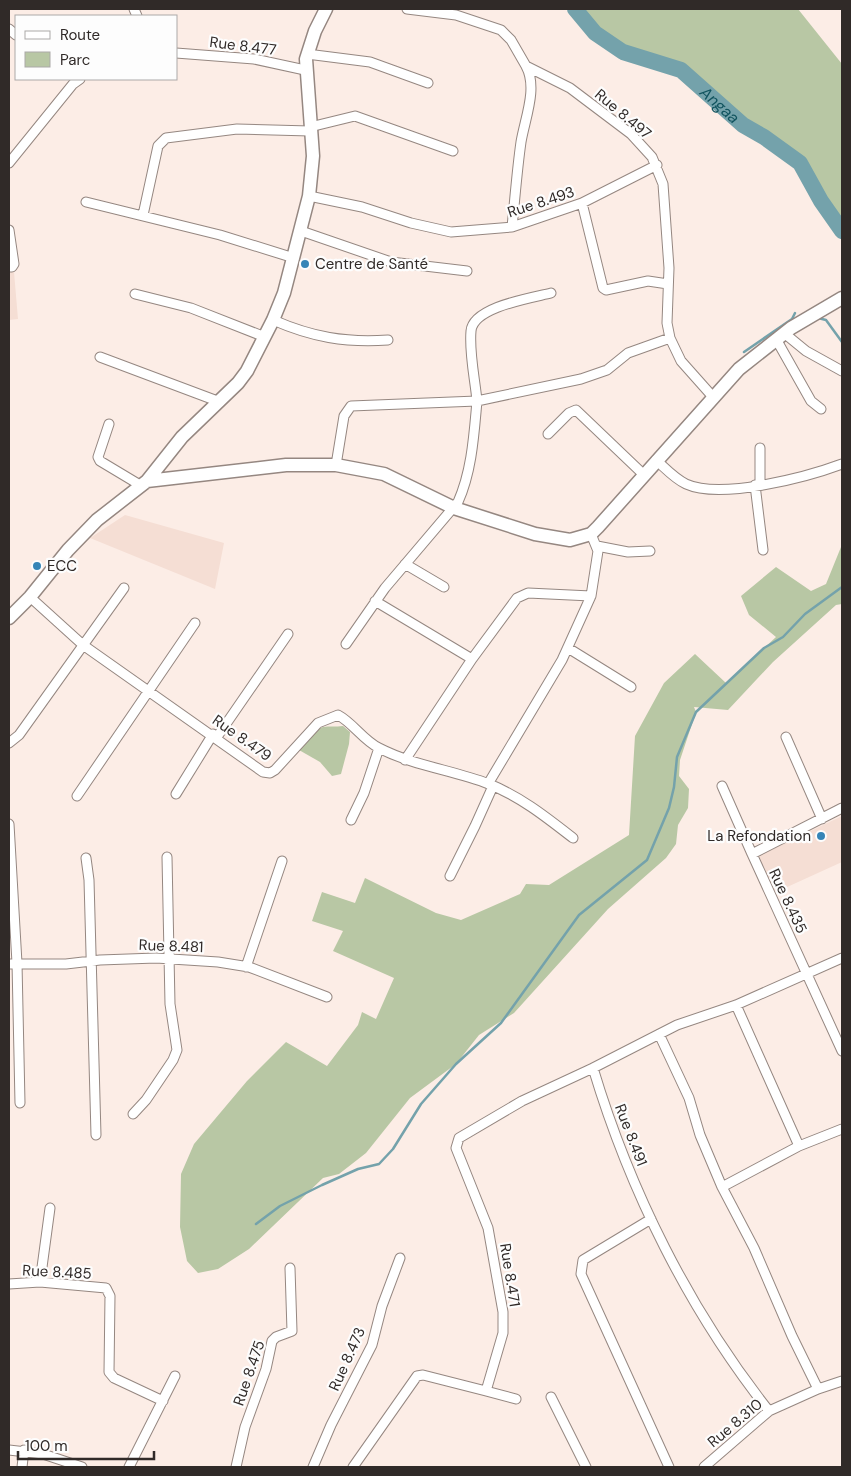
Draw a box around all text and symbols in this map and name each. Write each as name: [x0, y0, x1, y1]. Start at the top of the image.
legend: [15, 15, 178, 80]
text: Route: [60, 25, 100, 45]
street label: Rue 8.477: [208, 32, 278, 60]
text: Parc: [60, 50, 90, 70]
water label: Angaa: [695, 81, 744, 128]
street label: Rue 8.497: [590, 84, 656, 144]
street label: Rue 8.493: [505, 182, 577, 222]
place label: Centre de Santé: [315, 254, 428, 274]
marker: Centre de Santé: [299, 258, 311, 270]
place label: ECC: [47, 556, 77, 576]
marker: ECC: [31, 560, 43, 572]
street label: Rue 8.479: [208, 710, 276, 766]
place label: La Refondation: [707, 826, 811, 846]
marker: La Refondation: [815, 830, 827, 842]
street label: Rue 8.435: [764, 865, 812, 937]
street label: Rue 8.481: [138, 935, 204, 957]
street label: Rue 8.491: [610, 1101, 652, 1169]
street label: Rue 8.471: [495, 1242, 525, 1308]
street label: Rue 8.485: [22, 1260, 92, 1284]
street label: Rue 8.473: [324, 1324, 370, 1394]
street label: Rue 8.475: [228, 1338, 270, 1408]
street label: Rue 8.310: [703, 1394, 767, 1452]
scale bar: [18, 1428, 154, 1460]
text: 100 m: [25, 1436, 68, 1456]

